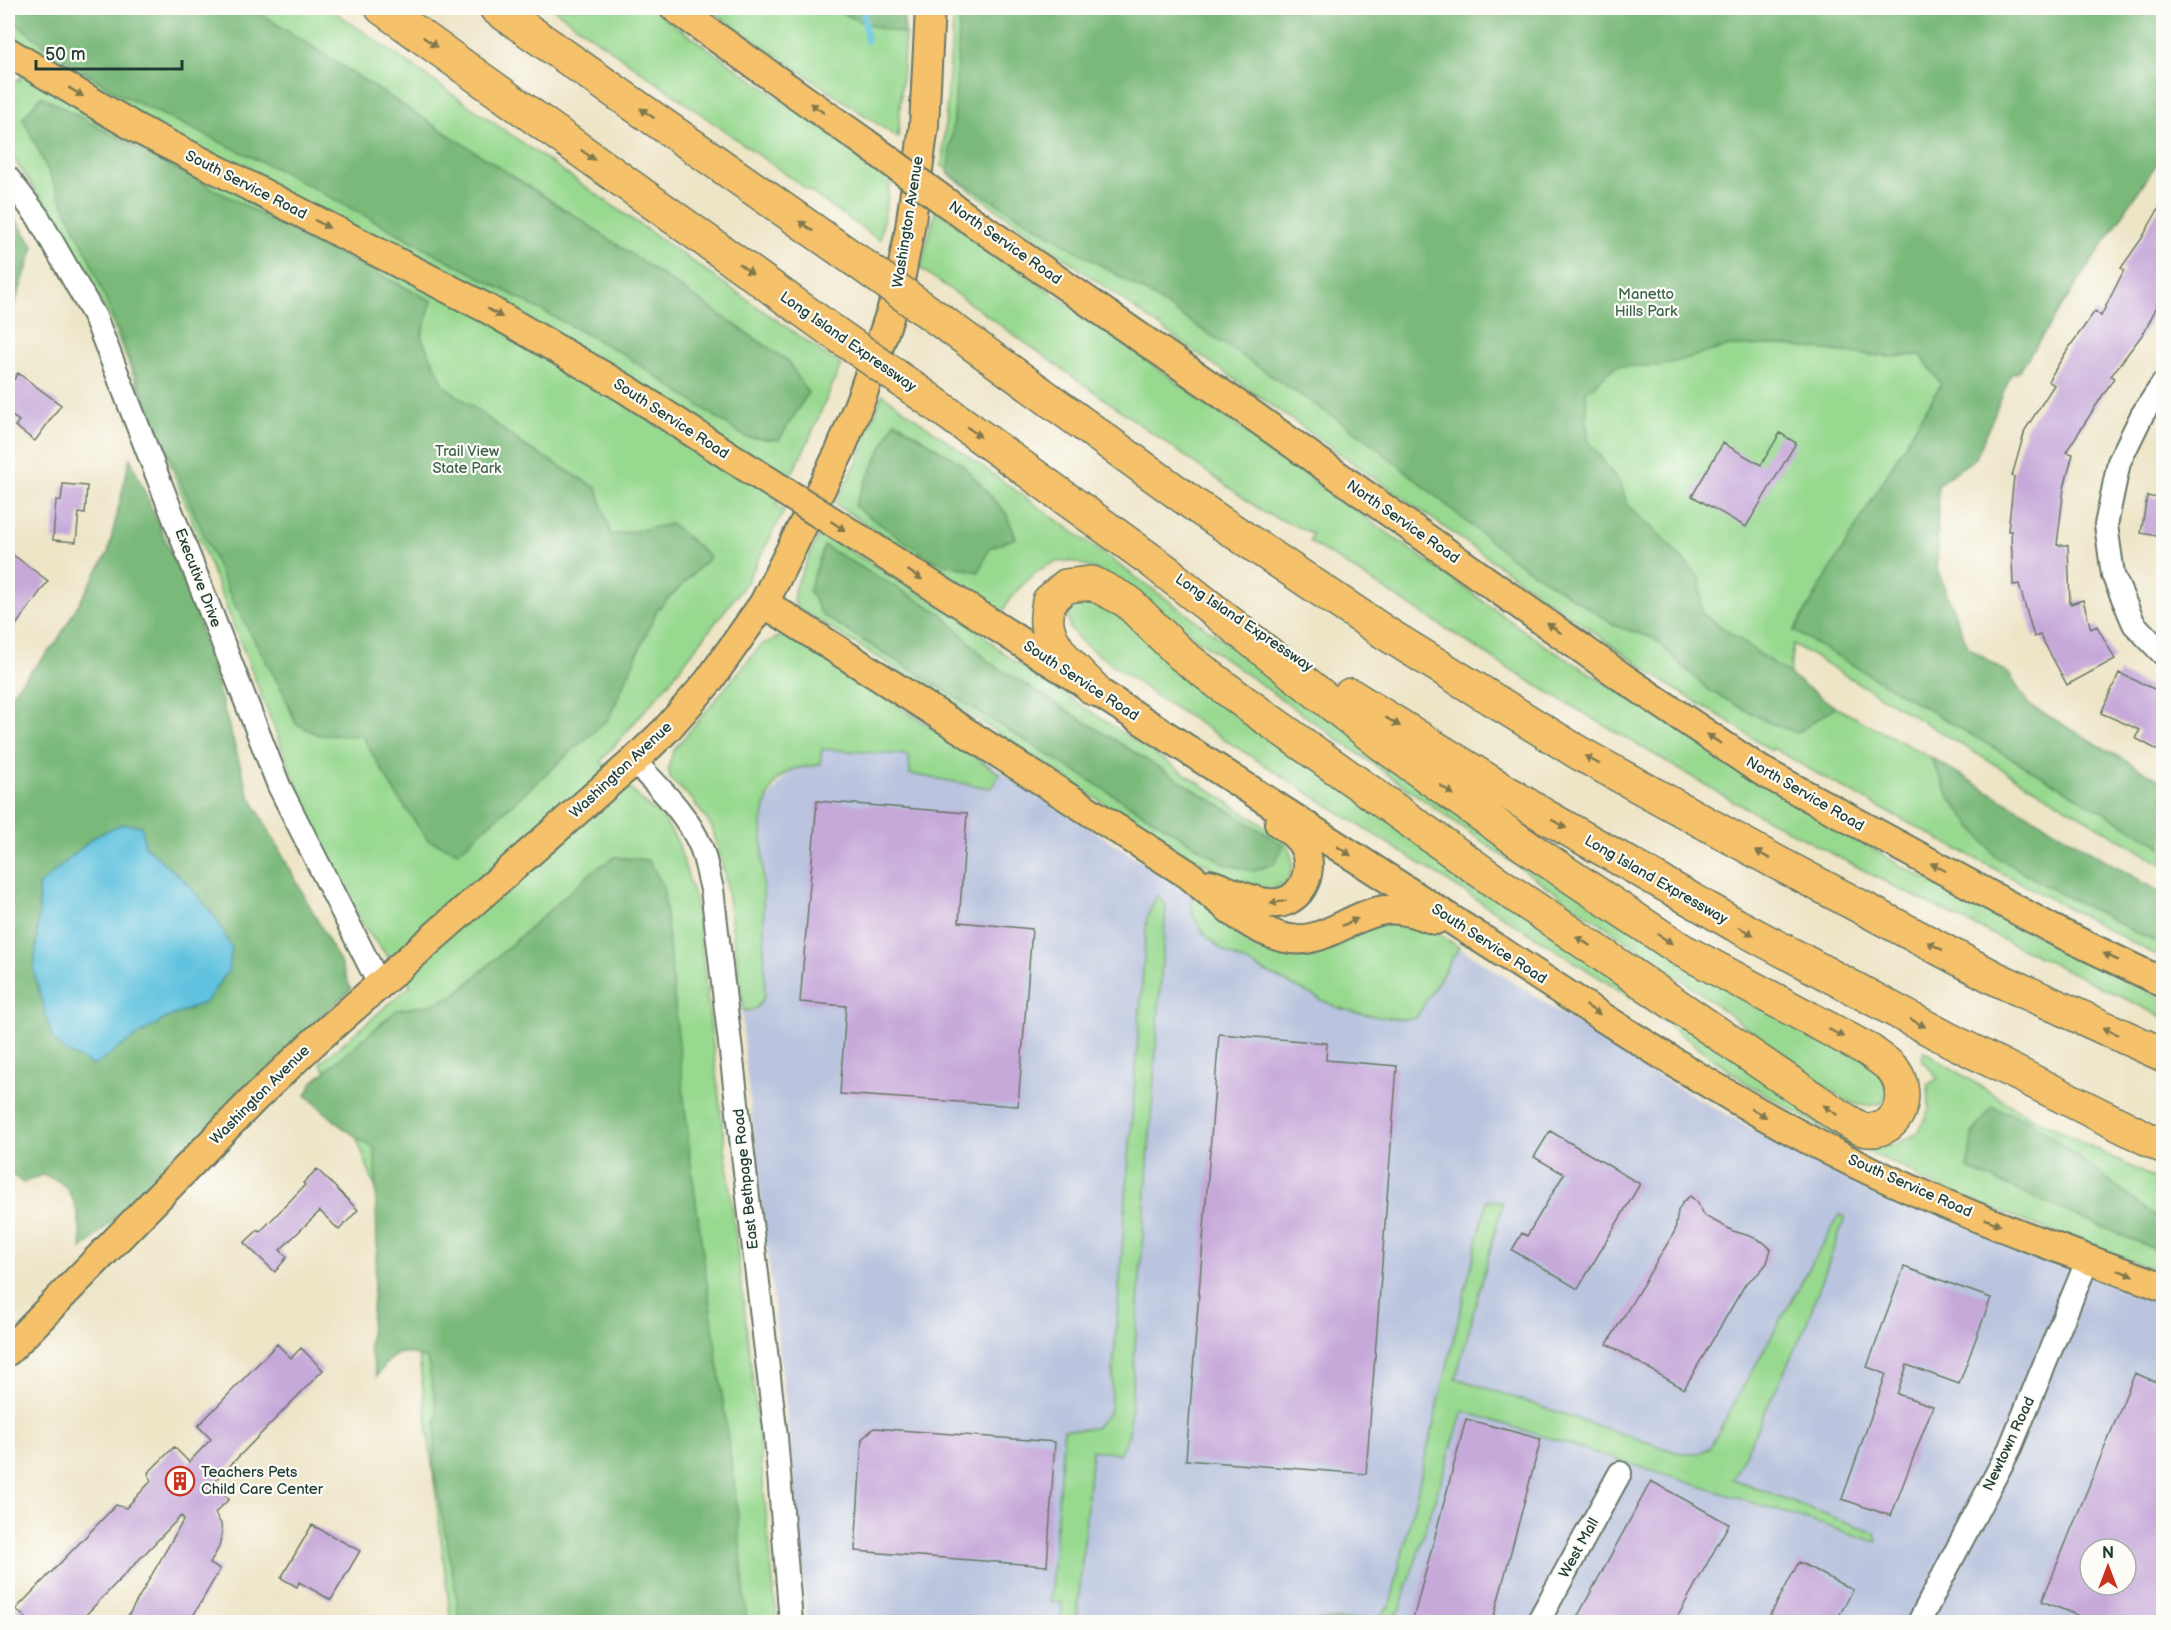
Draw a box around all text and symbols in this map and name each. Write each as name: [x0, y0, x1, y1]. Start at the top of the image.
scale bar: [36, 33, 182, 71]
one-way arrow: [421, 36, 437, 48]
text: 50 m: [45, 44, 86, 65]
one-way arrow: [68, 87, 85, 97]
one-way arrow: [809, 102, 825, 114]
one-way arrow: [639, 107, 655, 119]
street label: South Service Road: [182, 146, 310, 224]
one-way arrow: [580, 149, 595, 161]
street label: Washington Avenue: [888, 155, 928, 289]
street label: North Service Road: [945, 197, 1065, 289]
one-way arrow: [313, 219, 330, 229]
one-way arrow: [799, 220, 815, 232]
one-way arrow: [738, 263, 754, 275]
park label: Manetto Hills Park: [1615, 285, 1678, 321]
street label: Long Island Expressway: [776, 288, 920, 396]
one-way arrow: [487, 308, 504, 318]
street label: South Service Road: [610, 375, 732, 463]
one-way arrow: [967, 426, 982, 438]
park label: Trail View State Park: [433, 442, 502, 478]
street label: North Service Road: [1343, 476, 1463, 568]
one-way arrow: [830, 520, 846, 531]
street label: Executive Drive: [170, 526, 226, 630]
one-way arrow: [907, 569, 924, 580]
street label: Long Island Expressway: [1171, 570, 1317, 676]
one-way arrow: [1546, 622, 1562, 634]
street label: South Service Road: [1020, 637, 1142, 725]
one-way arrow: [1385, 716, 1401, 727]
street label: Washington Avenue: [566, 718, 676, 822]
one-way arrow: [1707, 733, 1723, 745]
street label: North Service Road: [1743, 752, 1867, 836]
one-way arrow: [1584, 755, 1600, 766]
one-way arrow: [1439, 784, 1455, 796]
one-way arrow: [1550, 819, 1567, 829]
street label: Long Island Expressway: [1581, 831, 1731, 929]
one-way arrow: [1336, 845, 1353, 856]
one-way arrow: [1754, 850, 1771, 860]
one-way arrow: [1929, 862, 1946, 872]
one-way arrow: [1269, 897, 1288, 906]
street label: South Service Road: [1428, 900, 1550, 988]
one-way arrow: [1341, 917, 1358, 926]
one-way arrow: [1738, 926, 1755, 936]
one-way arrow: [1657, 933, 1673, 945]
one-way arrow: [1575, 936, 1591, 947]
one-way arrow: [1926, 941, 1943, 951]
one-way arrow: [2102, 953, 2119, 962]
one-way arrow: [1585, 1005, 1601, 1016]
one-way arrow: [1910, 1018, 1927, 1028]
one-way arrow: [2102, 1026, 2119, 1035]
one-way arrow: [1828, 1028, 1845, 1038]
street label: Washington Avenue: [206, 1041, 314, 1149]
one-way arrow: [1822, 1105, 1839, 1116]
street label: East Bethpage Road: [729, 1108, 763, 1250]
one-way arrow: [1751, 1108, 1768, 1118]
street label: South Service Road: [1845, 1150, 1975, 1222]
one-way arrow: [1984, 1217, 2002, 1227]
one-way arrow: [2117, 1269, 2135, 1279]
street label: Newtown Road: [1979, 1394, 2039, 1494]
place label: Teachers Pets Child Care Center: [201, 1463, 324, 1499]
building icon: Teachers Pets Child Care Center: [164, 1465, 196, 1497]
street label: West Mall: [1555, 1515, 1603, 1581]
north arrow: [2078, 1537, 2138, 1597]
text: N: [2102, 1544, 2114, 1563]

